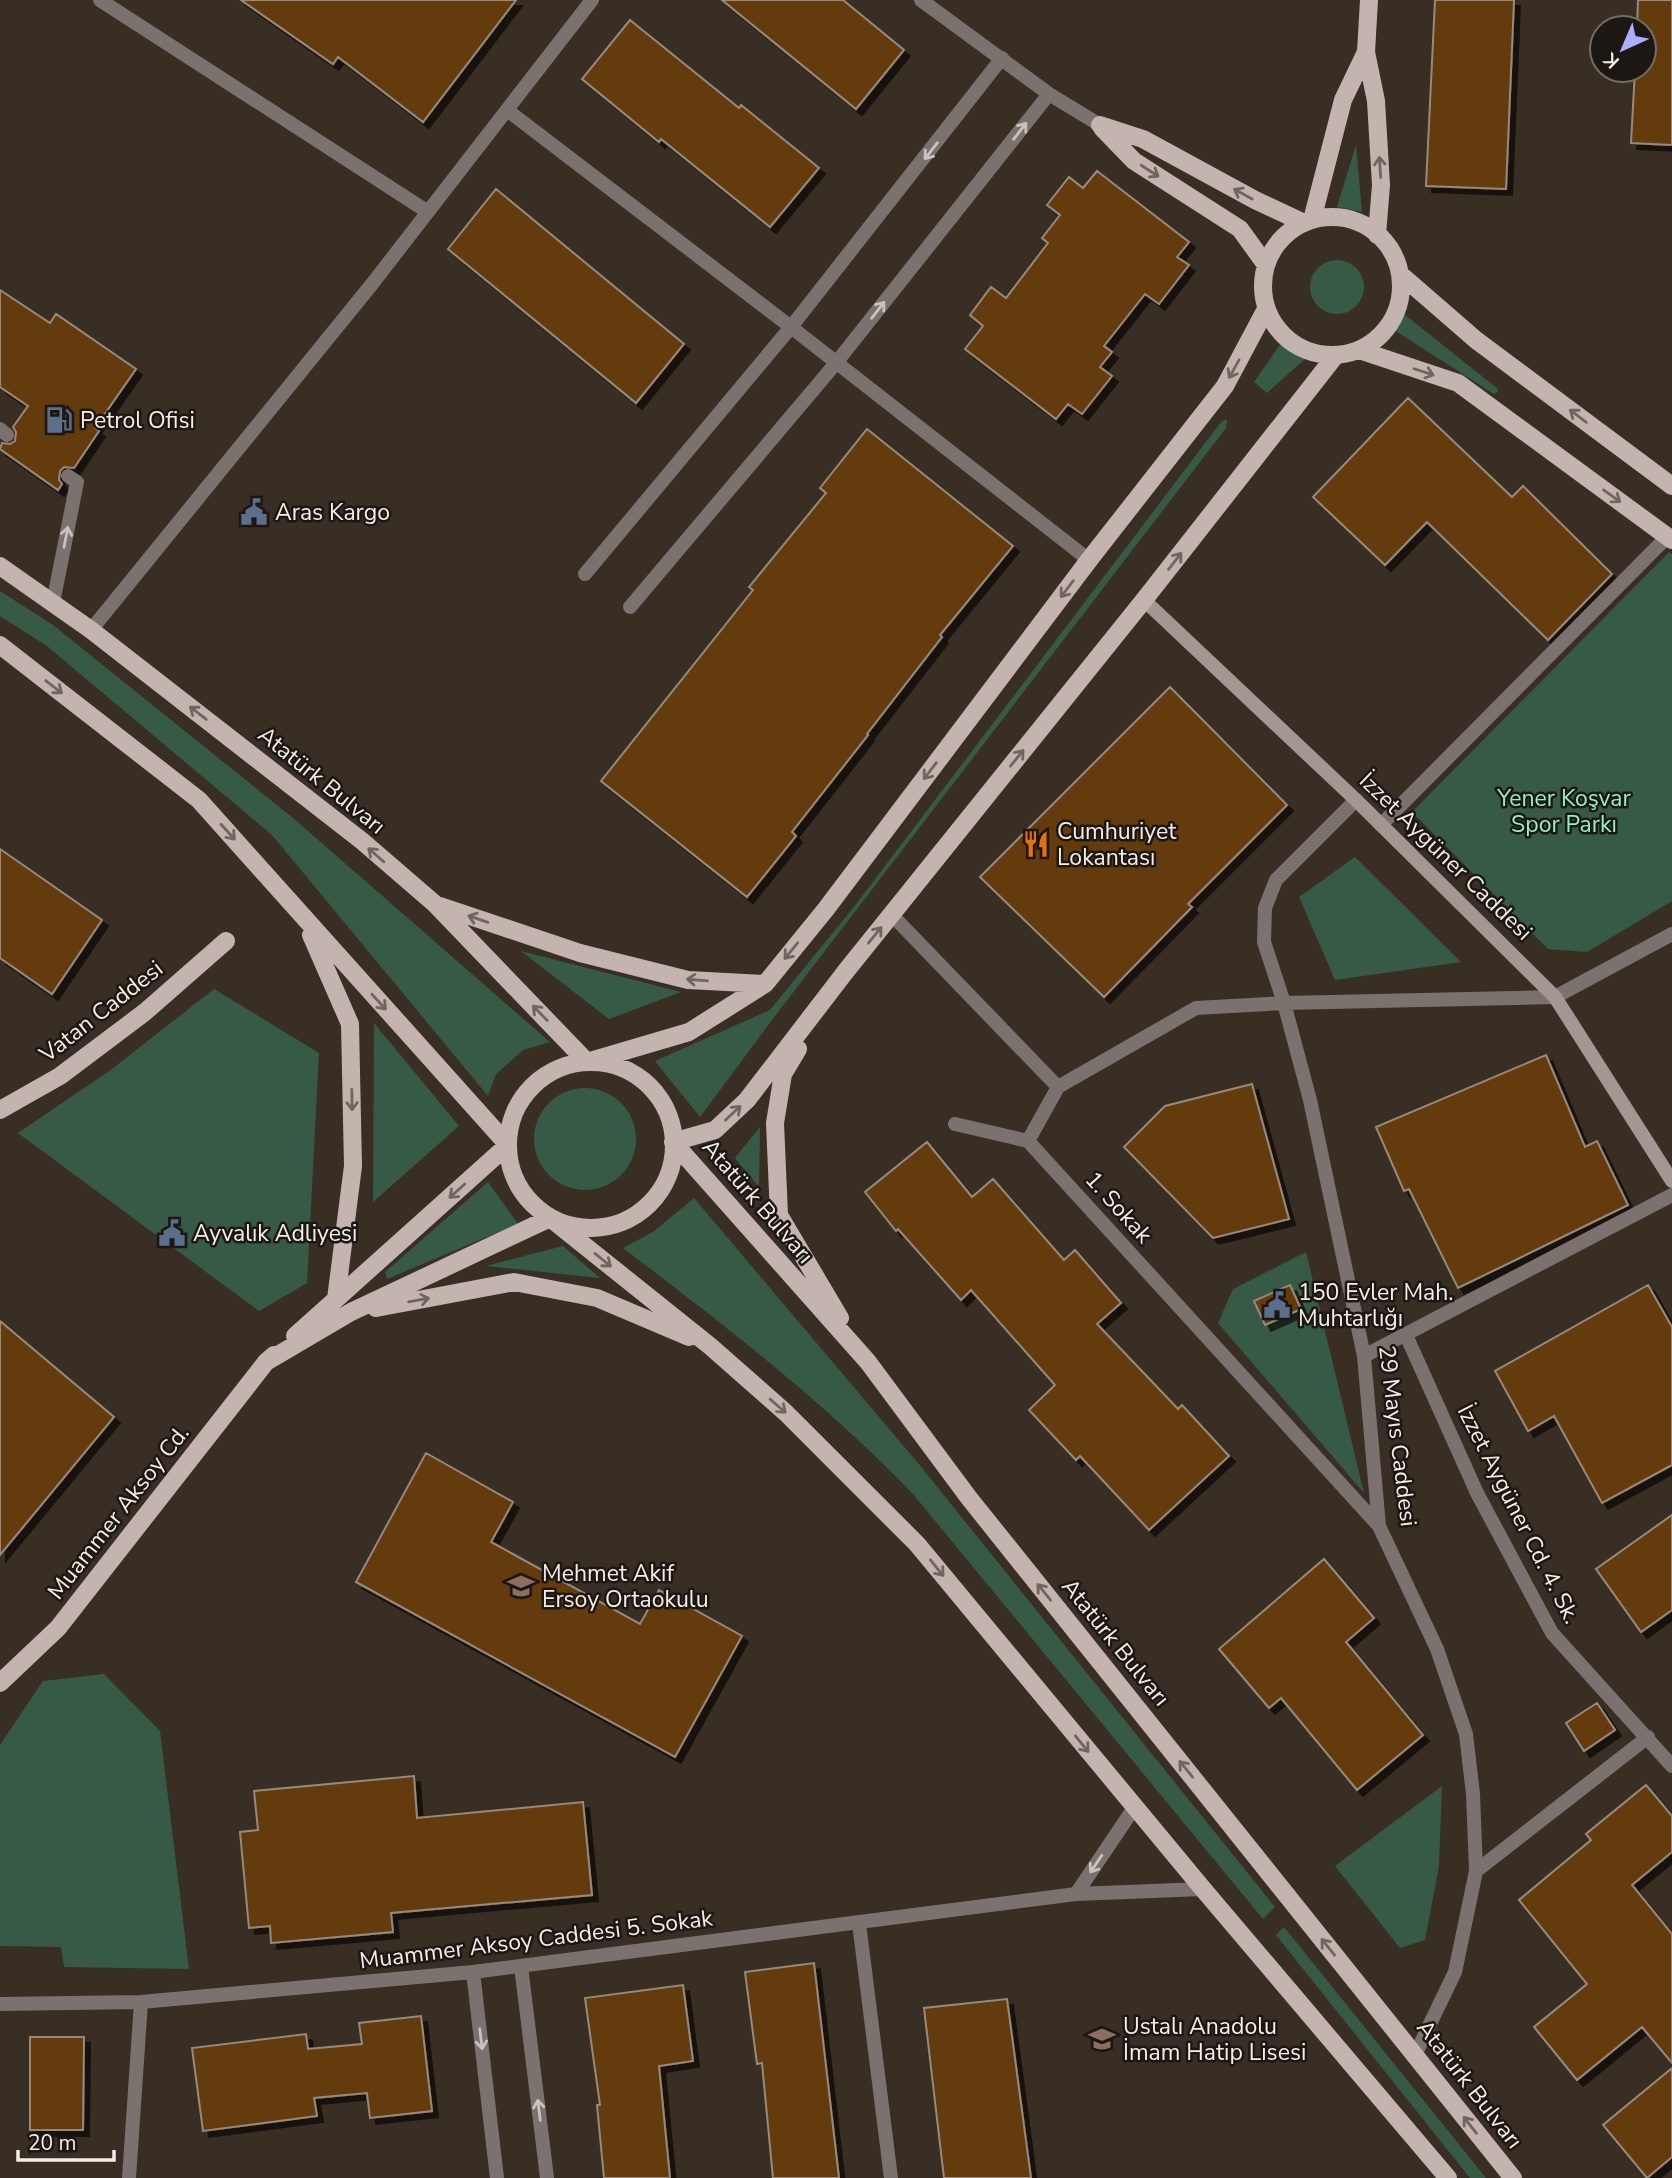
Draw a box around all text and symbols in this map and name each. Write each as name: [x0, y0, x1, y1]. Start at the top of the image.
north arrow: [1588, 14, 1658, 84]
text: K: [1597, 46, 1625, 74]
one-way arrow: [1012, 123, 1027, 141]
one-way arrow: [923, 142, 938, 160]
one-way arrow: [1373, 156, 1386, 178]
one-way arrow: [1139, 165, 1159, 179]
one-way arrow: [1233, 186, 1253, 200]
one-way arrow: [871, 301, 886, 319]
one-way arrow: [1227, 358, 1240, 379]
one-way arrow: [1412, 366, 1434, 379]
fuel station icon: Petrol Ofisi: [44, 405, 74, 435]
place label: Petrol Ofisi: [80, 405, 195, 436]
one-way arrow: [1569, 409, 1588, 423]
one-way arrow: [1603, 488, 1621, 503]
public building icon: Aras Kargo: [239, 497, 269, 527]
place label: Aras Kargo: [275, 497, 390, 528]
one-way arrow: [60, 526, 73, 549]
one-way arrow: [1167, 553, 1182, 571]
one-way arrow: [1060, 580, 1075, 599]
one-way arrow: [44, 679, 62, 694]
one-way arrow: [190, 705, 208, 720]
street label: Atatürk Bulvarı: [251, 719, 392, 841]
one-way arrow: [1010, 749, 1025, 767]
one-way arrow: [923, 761, 937, 780]
street label: İzzet Aygüner Caddesi: [1352, 765, 1539, 947]
park label: Yener Koşvar Spor Parkı: [1496, 783, 1631, 840]
place label: Cumhuriyet Lokantası: [1057, 816, 1177, 873]
one-way arrow: [220, 823, 236, 841]
restaurant icon: Cumhuriyet Lokantası: [1021, 829, 1051, 859]
one-way arrow: [367, 847, 385, 863]
one-way arrow: [467, 912, 489, 925]
one-way arrow: [867, 927, 882, 945]
one-way arrow: [784, 942, 799, 960]
street label: Vatan Caddesi: [32, 953, 169, 1070]
one-way arrow: [686, 973, 708, 986]
one-way arrow: [371, 993, 387, 1011]
one-way arrow: [531, 1004, 548, 1021]
one-way arrow: [345, 1088, 358, 1111]
one-way arrow: [724, 1105, 742, 1121]
street label: Atatürk Bulvarı: [695, 1132, 820, 1270]
street label: 1. Sokak: [1078, 1165, 1160, 1250]
one-way arrow: [449, 1182, 466, 1199]
public building icon: Ayvalık Adliyesi: [157, 1218, 187, 1248]
place label: Ayvalık Adliyesi: [193, 1218, 357, 1249]
one-way arrow: [594, 1253, 612, 1268]
place label: 150 Evler Mah. Muhtarlığı: [1298, 1277, 1454, 1334]
public building icon: 150 Evler Mah. Muhtarlığı: [1262, 1290, 1292, 1320]
one-way arrow: [407, 1293, 430, 1306]
street label: 29 Mayıs Caddesi: [1371, 1344, 1424, 1528]
one-way arrow: [769, 1398, 787, 1414]
street label: İzzet Aygüner Cd. 4. Sk.: [1450, 1399, 1587, 1629]
street label: Muammer Aksoy Cd.: [41, 1419, 196, 1606]
place label: Mehmet Akif Ersoy Ortaokulu: [542, 1558, 709, 1615]
one-way arrow: [929, 1559, 945, 1577]
school or university icon: Mehmet Akif Ersoy Ortaokulu: [506, 1571, 536, 1601]
street label: Atatürk Bulvarı: [1055, 1572, 1177, 1713]
one-way arrow: [1036, 1583, 1052, 1601]
one-way arrow: [1074, 1735, 1090, 1753]
one-way arrow: [1179, 1761, 1194, 1779]
one-way arrow: [1089, 1854, 1103, 1873]
street label: Muammer Aksoy Caddesi 5. Sokak: [358, 1902, 715, 1977]
one-way arrow: [1321, 1938, 1336, 1956]
place label: Ustalı Anadolu İmam Hatip Lisesi: [1123, 2011, 1306, 2068]
street label: Atatürk Bulvarı: [1409, 2013, 1530, 2155]
school or university icon: Ustalı Anadolu İmam Hatip Lisesi: [1087, 2024, 1117, 2054]
one-way arrow: [474, 2027, 487, 2050]
one-way arrow: [532, 2099, 545, 2122]
one-way arrow: [1463, 2116, 1478, 2134]
scale bar: [18, 2118, 114, 2162]
text: 20 m: [28, 2129, 77, 2157]

